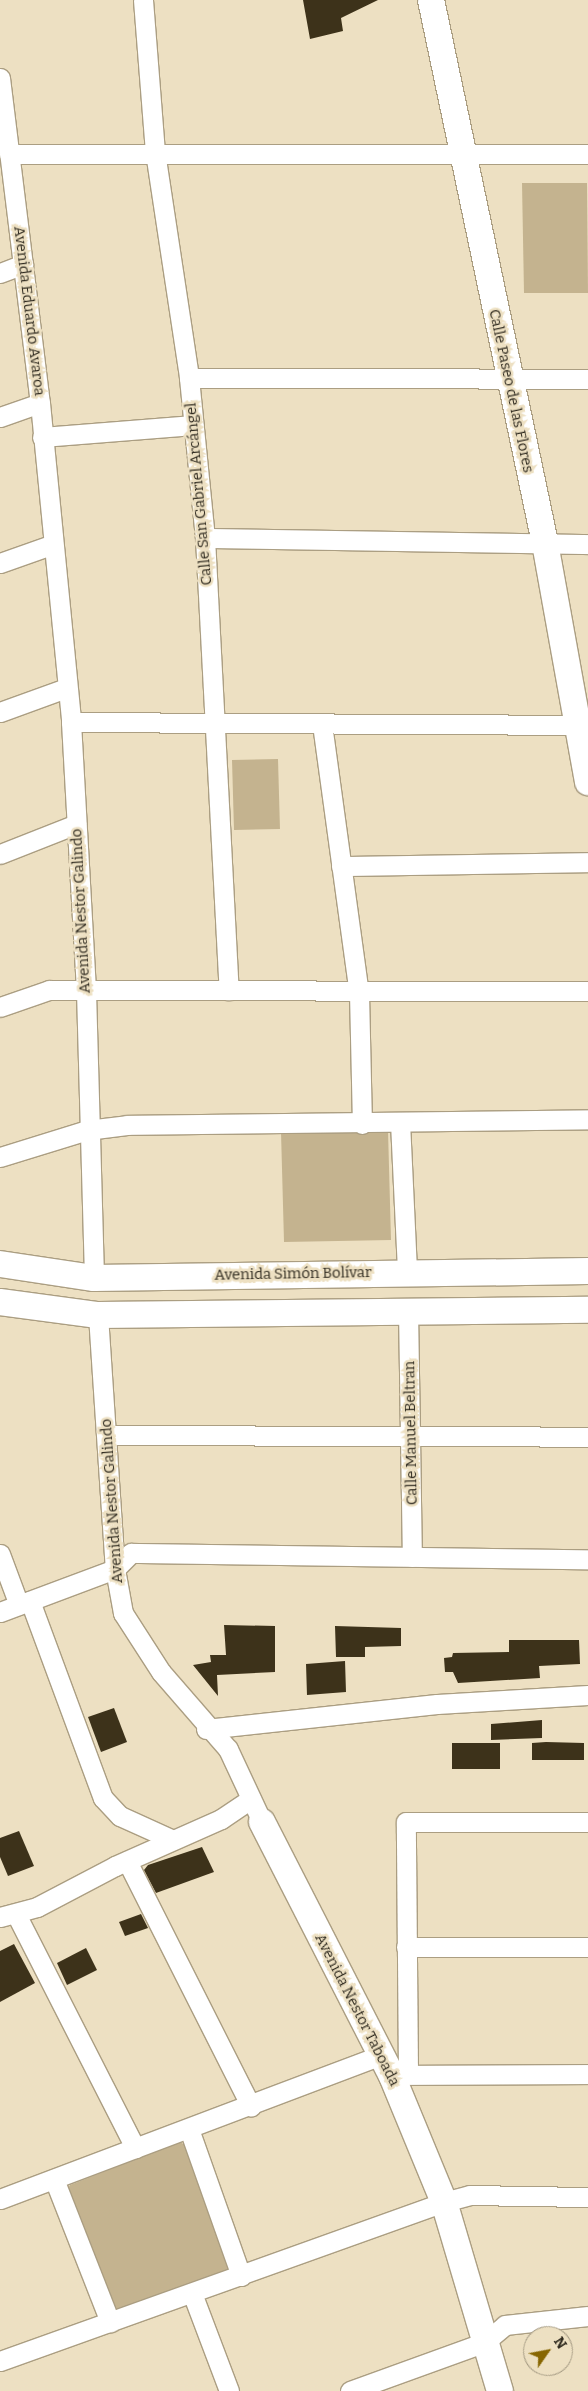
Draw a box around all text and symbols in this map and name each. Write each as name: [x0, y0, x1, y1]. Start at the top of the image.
street label: Avenida Eduardo Avaroa: [10, 225, 48, 397]
street label: Calle Paseo de las Flores: [485, 308, 537, 474]
street label: Calle San Gabriel Arcángel: [182, 402, 216, 586]
street label: Avenida Nestor Galindo: [68, 828, 94, 994]
street label: Avenida Simón Bolívar: [214, 1264, 372, 1284]
street label: Calle Manuel Beltran: [401, 1361, 421, 1505]
street label: Avenida Nestor Galindo: [97, 1418, 127, 1584]
street label: Avenida Nestor Taboada: [311, 1931, 403, 2089]
north arrow: [523, 2326, 573, 2376]
text: N: [550, 2334, 570, 2352]

